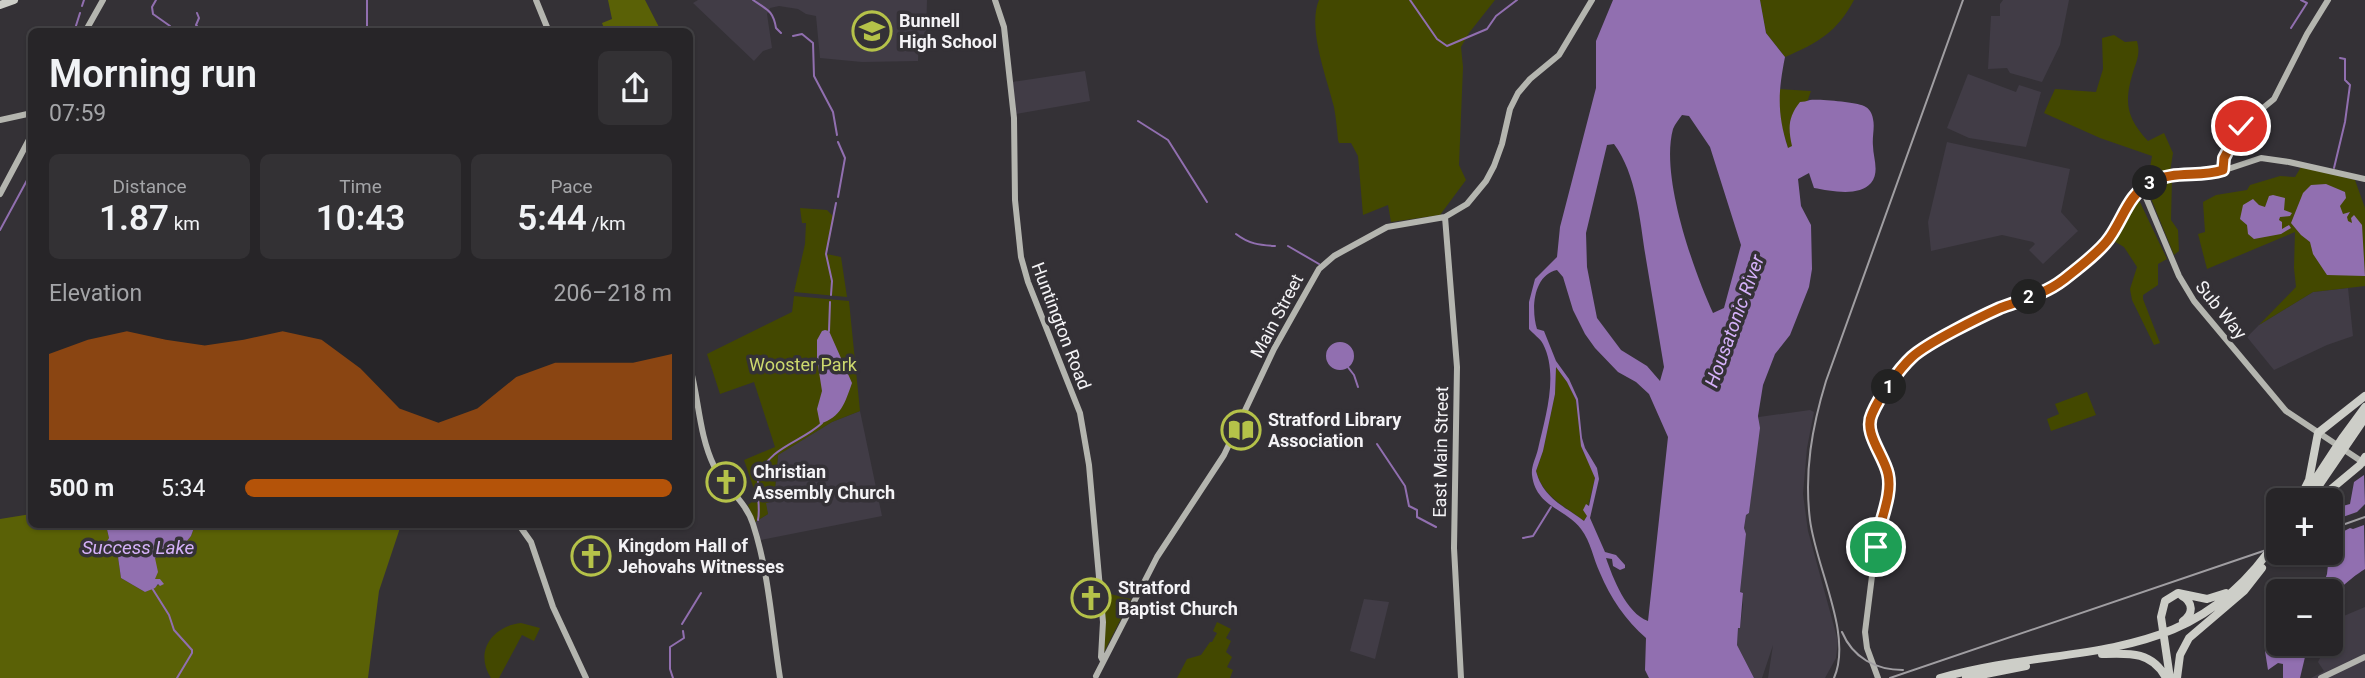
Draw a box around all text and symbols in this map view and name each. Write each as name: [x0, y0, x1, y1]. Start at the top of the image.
school or university icon: Bunnell High School: [851, 10, 893, 52]
place label: Bunnell High School: [899, 10, 997, 52]
button: share: [598, 51, 672, 125]
text: Morning run: [49, 52, 257, 96]
pin: [2211, 96, 2271, 156]
text: 07:59: [49, 100, 106, 127]
icon: check: [2222, 107, 2260, 145]
pin: 3: [2132, 166, 2168, 200]
text: 3: [2144, 171, 2155, 194]
text: Distance: [113, 175, 186, 198]
text: Time: [339, 175, 382, 198]
text: Pace: [550, 175, 593, 198]
text: 1.87: [99, 198, 169, 239]
text: 10:43: [316, 198, 405, 239]
text: 5:44: [517, 198, 587, 239]
text: km: [169, 212, 200, 235]
text: /km: [587, 212, 626, 235]
water label: Housatonic River: [1700, 251, 1769, 391]
street label: Huntington Road: [1028, 259, 1095, 392]
street label: Main Street: [1246, 270, 1307, 361]
street label: Sub Way: [2192, 276, 2252, 343]
text: Elevation: [49, 280, 142, 307]
text: 206–218 m: [553, 280, 672, 307]
pin: 2: [2011, 280, 2046, 314]
text: 2: [2023, 285, 2034, 308]
park label: Wooster Park: [749, 354, 858, 375]
pin: 1: [1871, 370, 1906, 404]
text: 1: [1883, 375, 1894, 398]
street label: East Main Street: [1429, 386, 1452, 518]
library icon: Stratford Library Association: [1220, 409, 1262, 451]
place label: Stratford Library Association: [1268, 409, 1402, 451]
church icon: Christian Assembly Church: [705, 461, 747, 503]
place label: Christian Assembly Church: [753, 461, 895, 503]
text: 500 m: [49, 475, 114, 502]
text: 5:34: [161, 475, 205, 502]
map controls: [2266, 488, 2343, 656]
button: +: [2266, 488, 2343, 565]
pin: [1846, 517, 1906, 577]
icon: arrive: [1857, 528, 1895, 566]
church icon: Kingdom Hall of Jehovahs Witnesses: [570, 535, 612, 577]
place label: Kingdom Hall of Jehovahs Witnesses: [618, 535, 784, 577]
water label: Success Lake: [82, 536, 195, 559]
church icon: Stratford Baptist Church: [1070, 577, 1112, 619]
place label: Stratford Baptist Church: [1118, 577, 1238, 619]
button: −: [2266, 579, 2343, 656]

